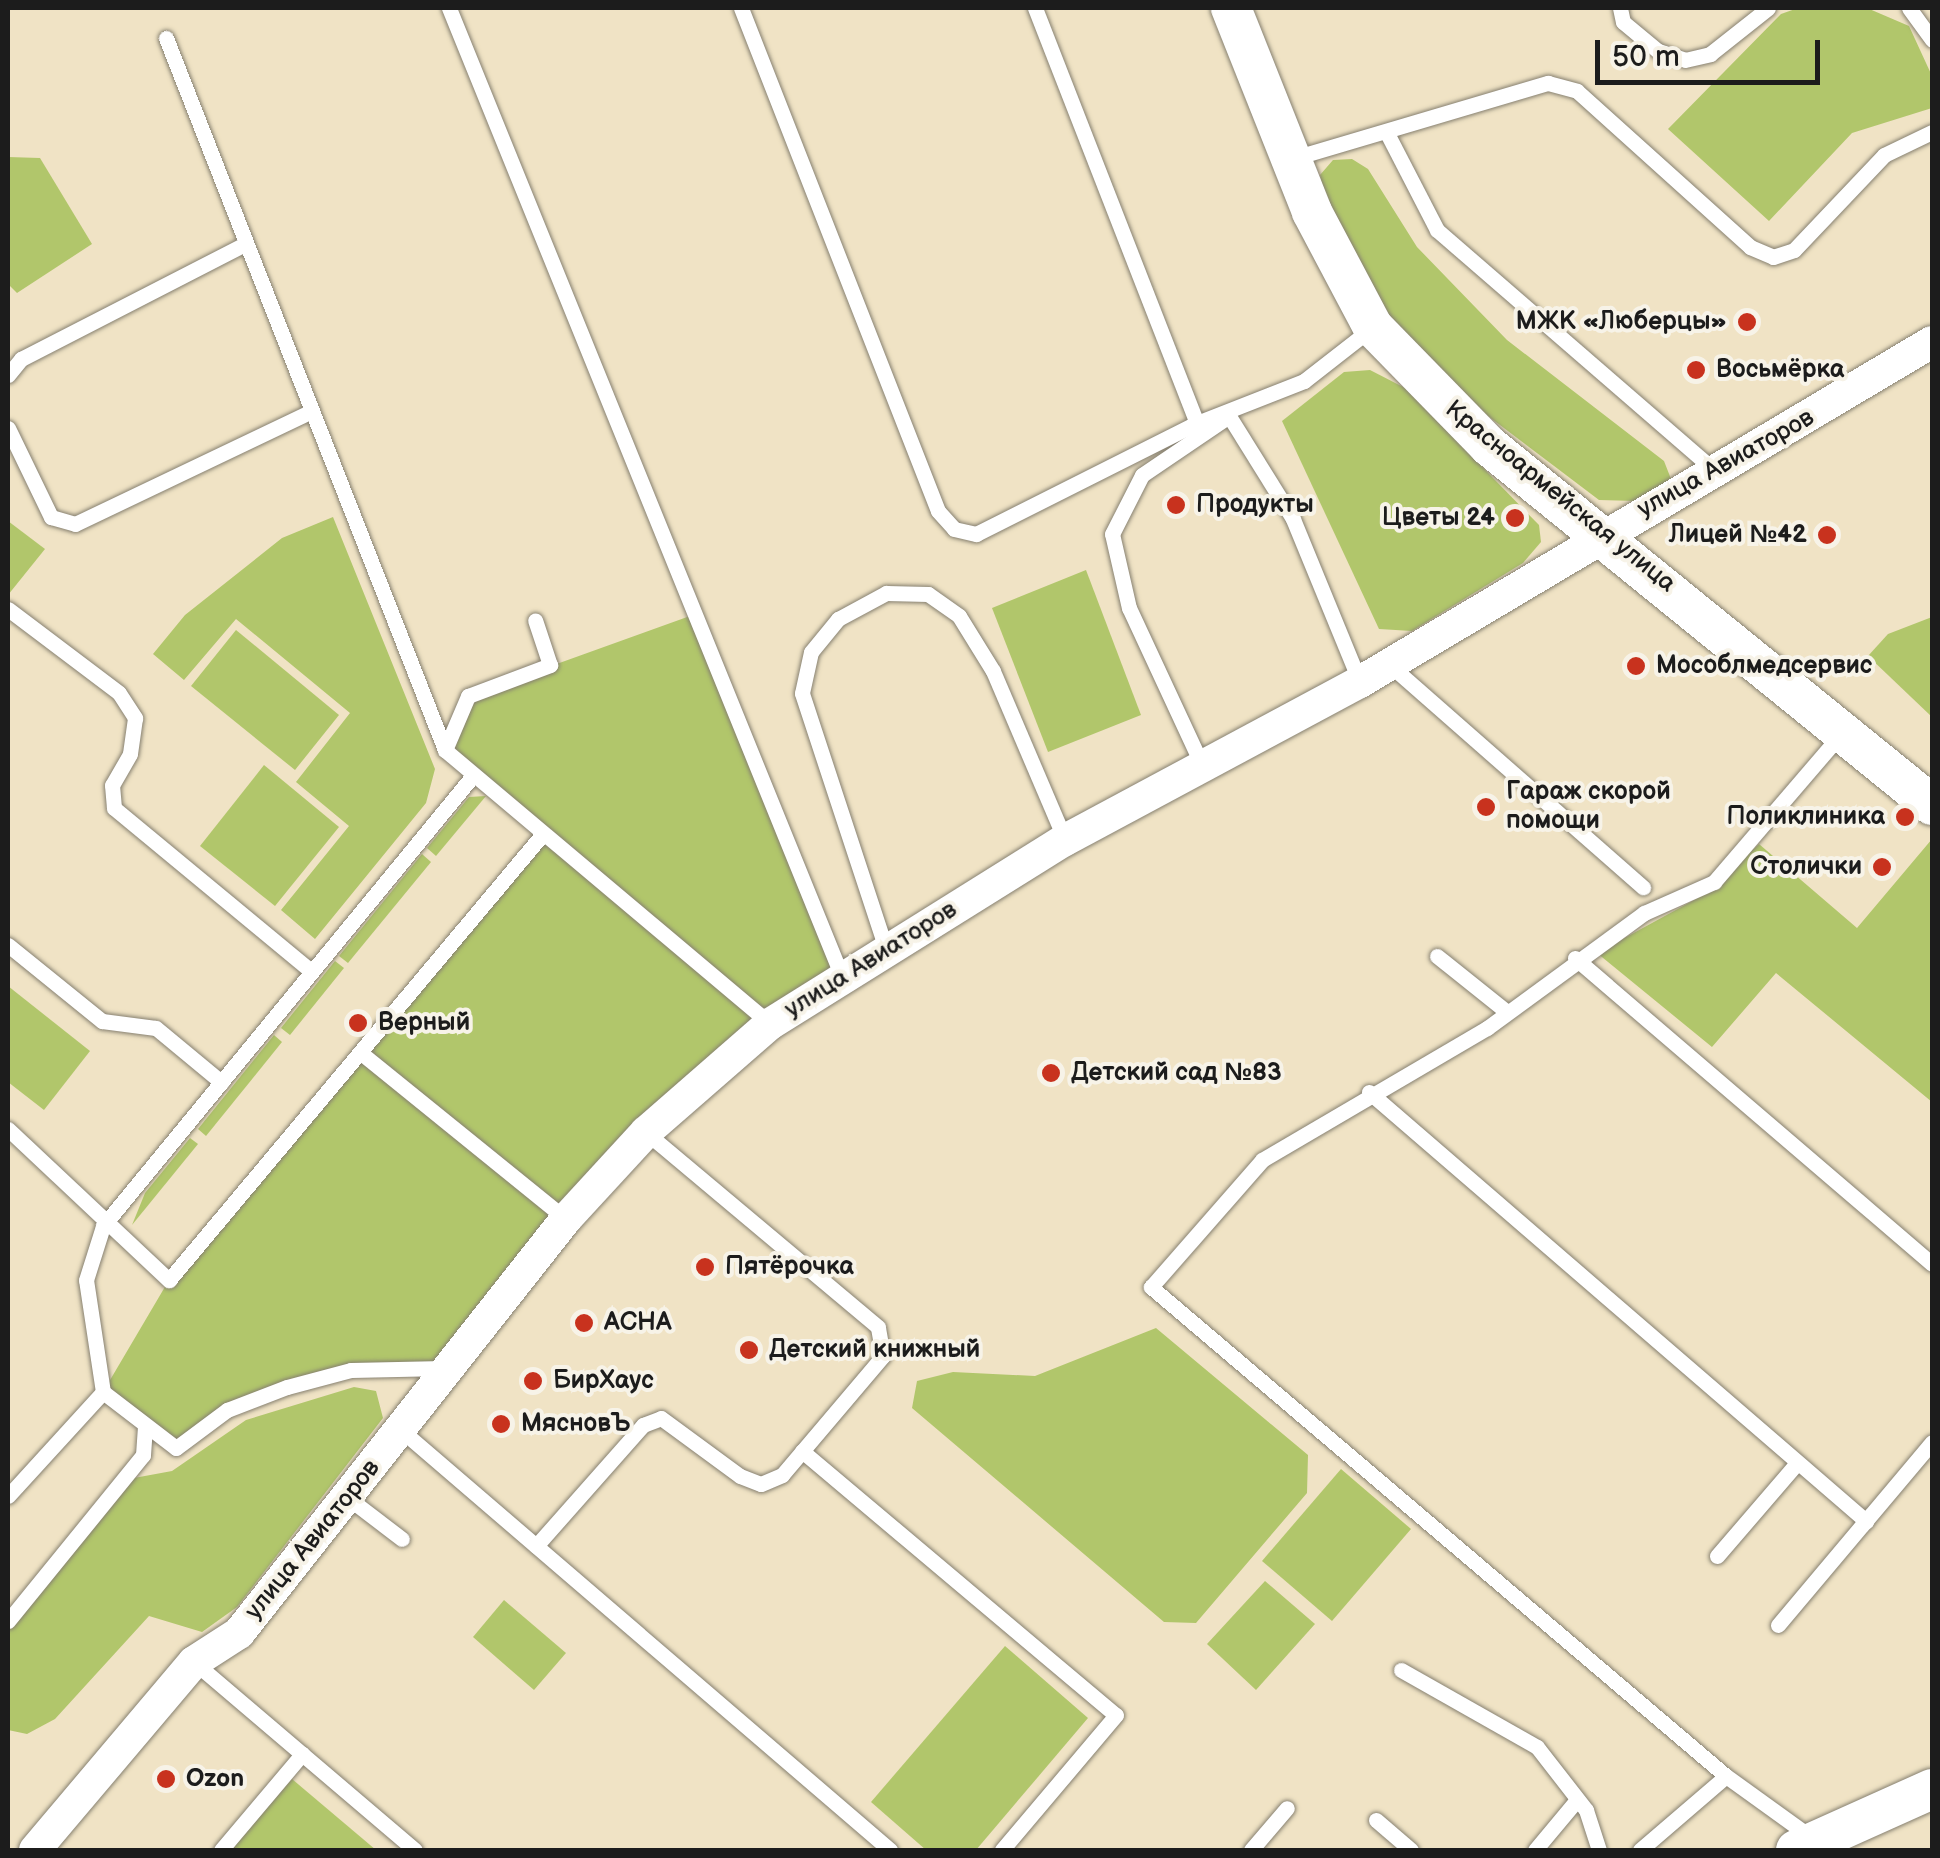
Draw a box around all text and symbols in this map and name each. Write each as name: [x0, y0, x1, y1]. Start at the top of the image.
scale bar: [1600, 20, 1825, 82]
text: 50 m: [1612, 39, 1680, 75]
place label: МЖК «Люберцы»: [1516, 307, 1727, 337]
marker: МЖК «Люберцы»: [1736, 311, 1758, 333]
place label: Восьмёрка: [1716, 355, 1844, 385]
marker: Восьмёрка: [1685, 359, 1707, 381]
street label: Красноармейская улица: [1439, 395, 1681, 599]
street label: улица Авиаторов: [1632, 403, 1820, 525]
place label: Продукты: [1196, 490, 1314, 520]
marker: Продукты: [1165, 494, 1187, 516]
place label: Цветы 24: [1382, 503, 1495, 533]
marker: Цветы 24: [1504, 507, 1526, 529]
place label: Лицей №42: [1669, 520, 1807, 550]
marker: Лицей №42: [1816, 524, 1838, 546]
place label: Мособлмедсервис: [1656, 651, 1872, 681]
marker: Мособлмедсервис: [1625, 655, 1647, 677]
place label: Гараж скорой помощи: [1506, 778, 1671, 837]
marker: Гараж скорой помощи: [1475, 796, 1497, 818]
place label: Поликлиника: [1727, 802, 1885, 832]
marker: Поликлиника: [1894, 806, 1916, 828]
place label: Столички: [1750, 852, 1862, 882]
marker: Столички: [1871, 856, 1893, 878]
street label: улица Авиаторов: [779, 895, 963, 1025]
place label: Верный: [378, 1008, 470, 1038]
marker: Верный: [347, 1012, 369, 1034]
place label: Детский сад №83: [1071, 1058, 1282, 1088]
marker: Детский сад №83: [1040, 1062, 1062, 1084]
place label: Пятёрочка: [725, 1252, 854, 1282]
marker: Пятёрочка: [694, 1256, 716, 1278]
place label: АСНА: [604, 1308, 672, 1338]
marker: АСНА: [573, 1312, 595, 1334]
place label: Детский книжный: [769, 1335, 980, 1365]
marker: Детский книжный: [738, 1339, 760, 1361]
place label: БирХаус: [553, 1366, 654, 1396]
marker: БирХаус: [522, 1370, 544, 1392]
place label: МясновЪ: [521, 1409, 631, 1439]
marker: МясновЪ: [490, 1413, 512, 1435]
street label: улица Авиаторов: [239, 1454, 387, 1626]
place label: Ozon: [186, 1764, 244, 1794]
marker: Ozon: [155, 1768, 177, 1790]

